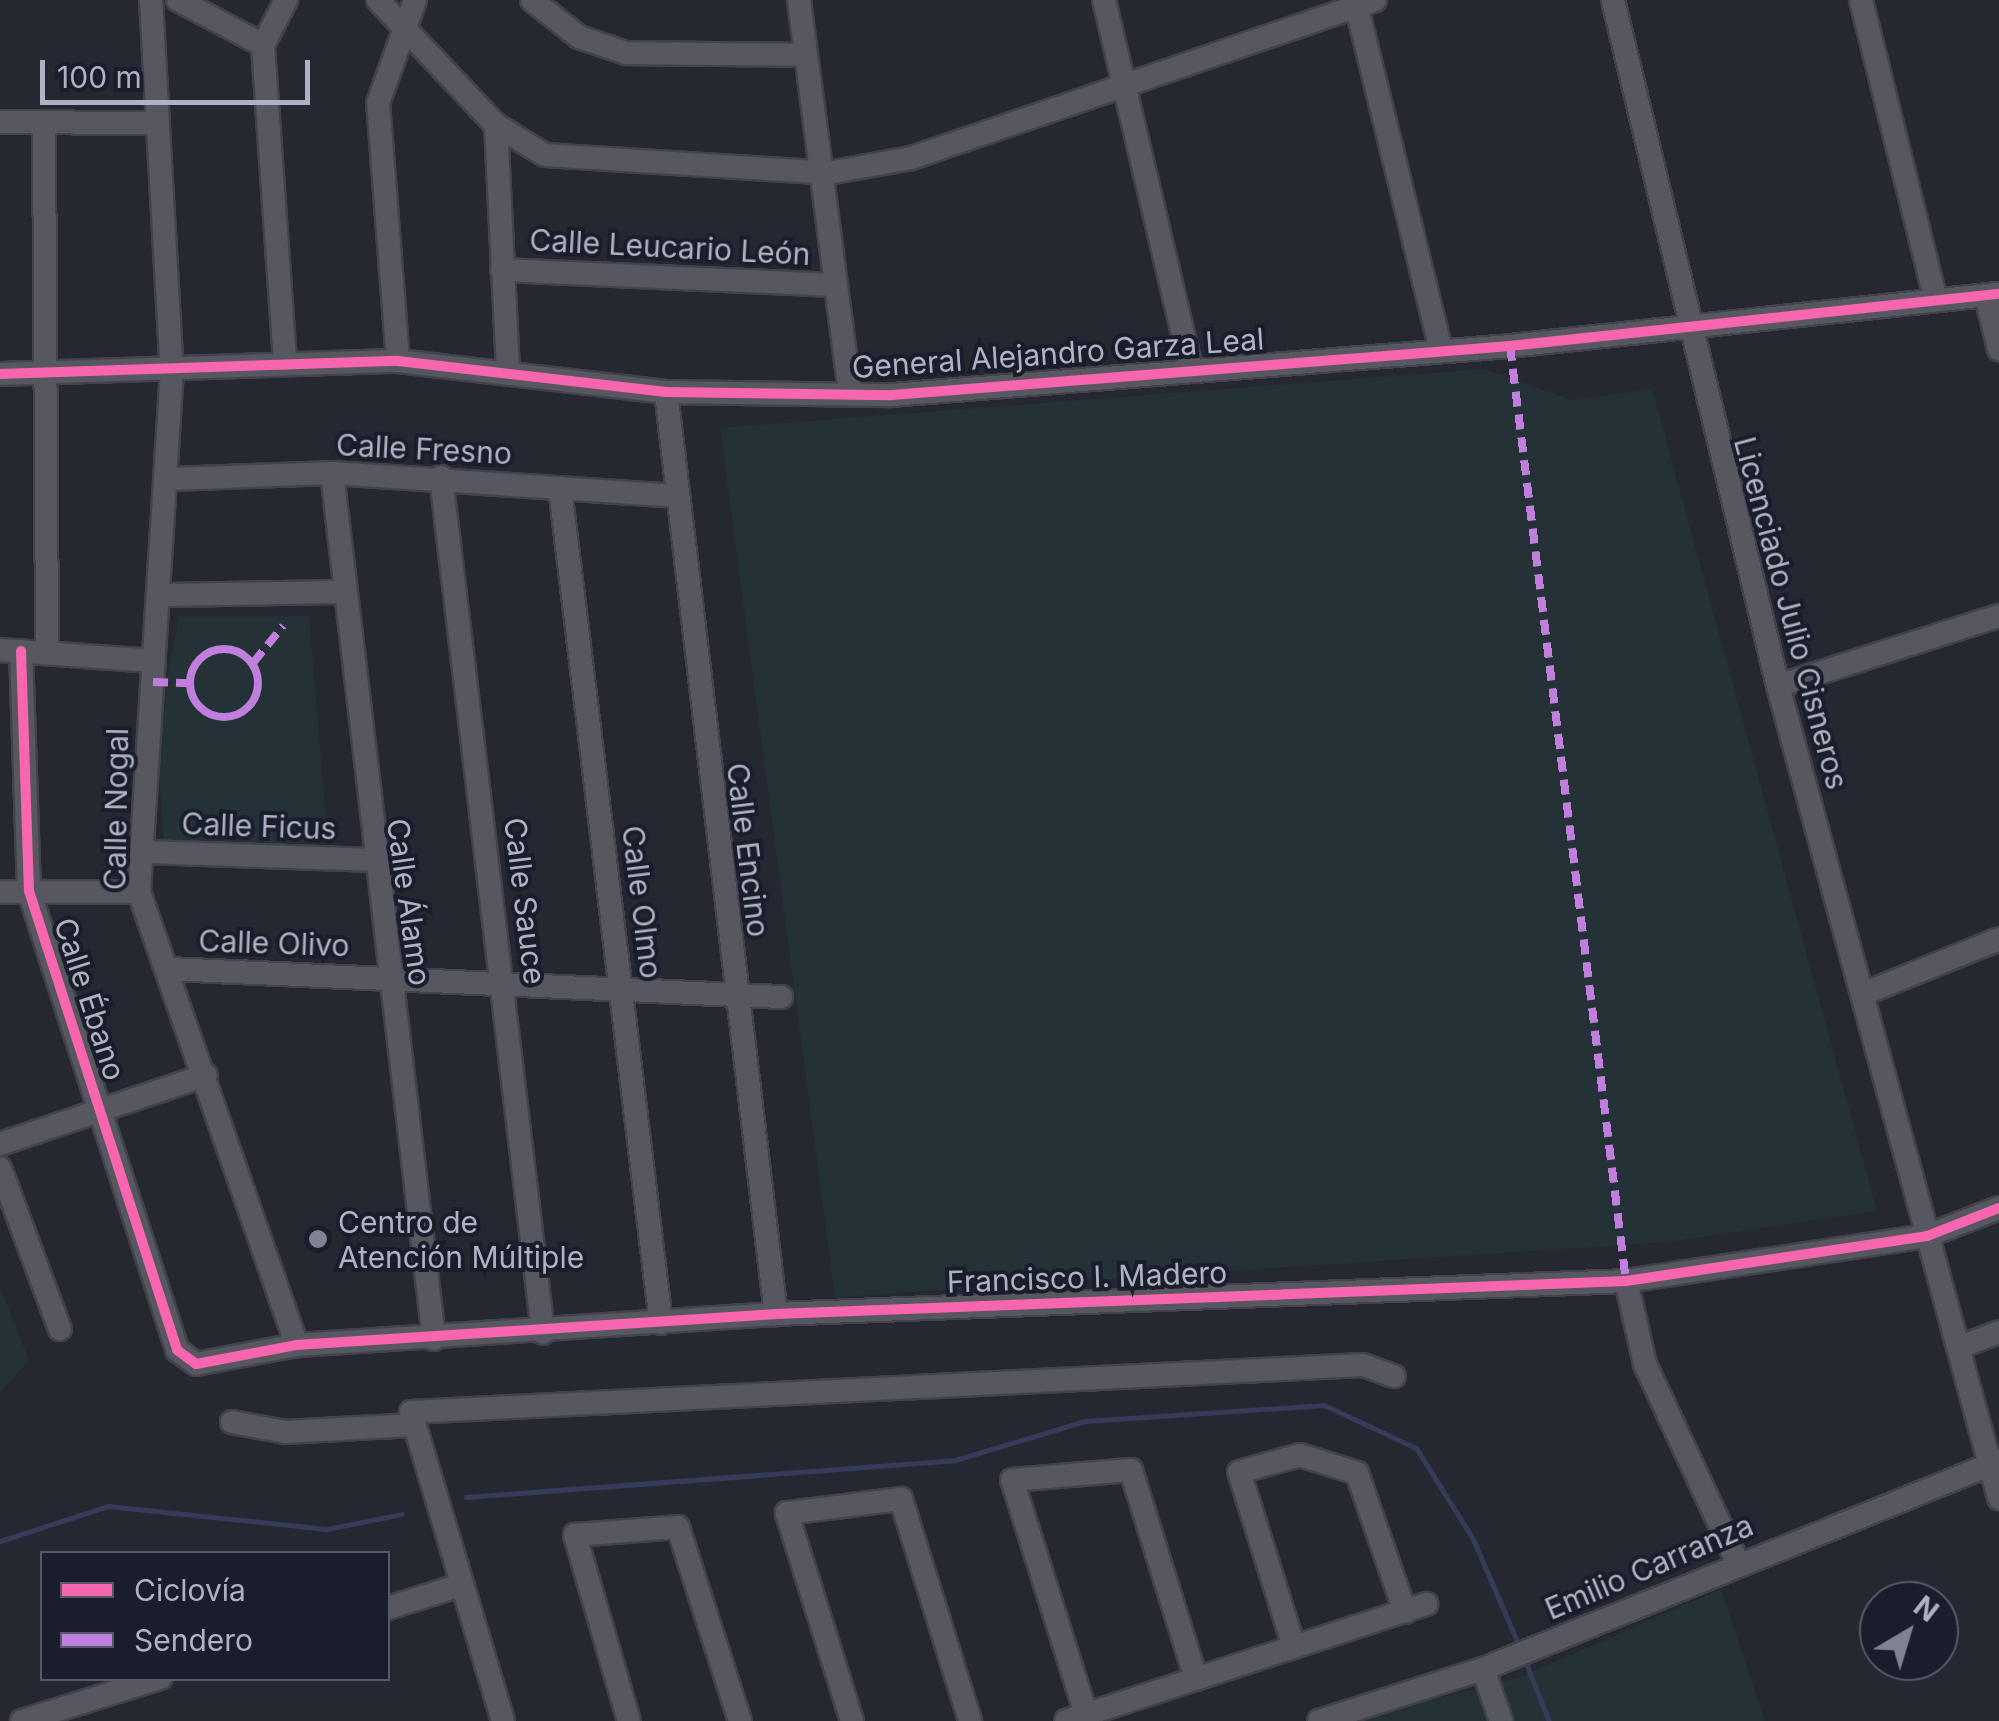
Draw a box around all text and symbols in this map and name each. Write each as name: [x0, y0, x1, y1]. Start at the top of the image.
scale bar: [45, 40, 315, 102]
text: 100 m: [57, 59, 142, 95]
street label: Calle Leucario León: [529, 222, 811, 272]
street label: General Alejandro Garza Leal: [851, 321, 1265, 385]
street label: Calle Fresno: [335, 426, 513, 472]
street label: Licenciado Julio Cisneros: [1727, 433, 1855, 793]
street label: Calle Nogal: [97, 728, 135, 890]
street label: Calle Encino: [719, 761, 777, 939]
street label: Calle Ficus: [181, 805, 337, 847]
street label: Calle Álamo: [379, 816, 439, 988]
street label: Calle Sauce: [497, 816, 553, 986]
street label: Calle Olmo: [615, 824, 669, 980]
street label: Calle Ébano: [47, 913, 133, 1085]
street label: Calle Olivo: [198, 922, 350, 964]
place label: Centro de Atención Múltiple: [338, 1204, 584, 1274]
marker: Centro de Atención Múltiple: [307, 1228, 329, 1250]
street label: Francisco I. Madero: [946, 1254, 1228, 1300]
street label: Emilio Carranza: [1540, 1507, 1758, 1627]
legend: [40, 1551, 390, 1681]
text: Ciclovía: [134, 1572, 246, 1608]
north arrow: [1859, 1581, 1959, 1681]
text: N: [1907, 1589, 1945, 1629]
text: Sendero: [134, 1622, 253, 1658]

